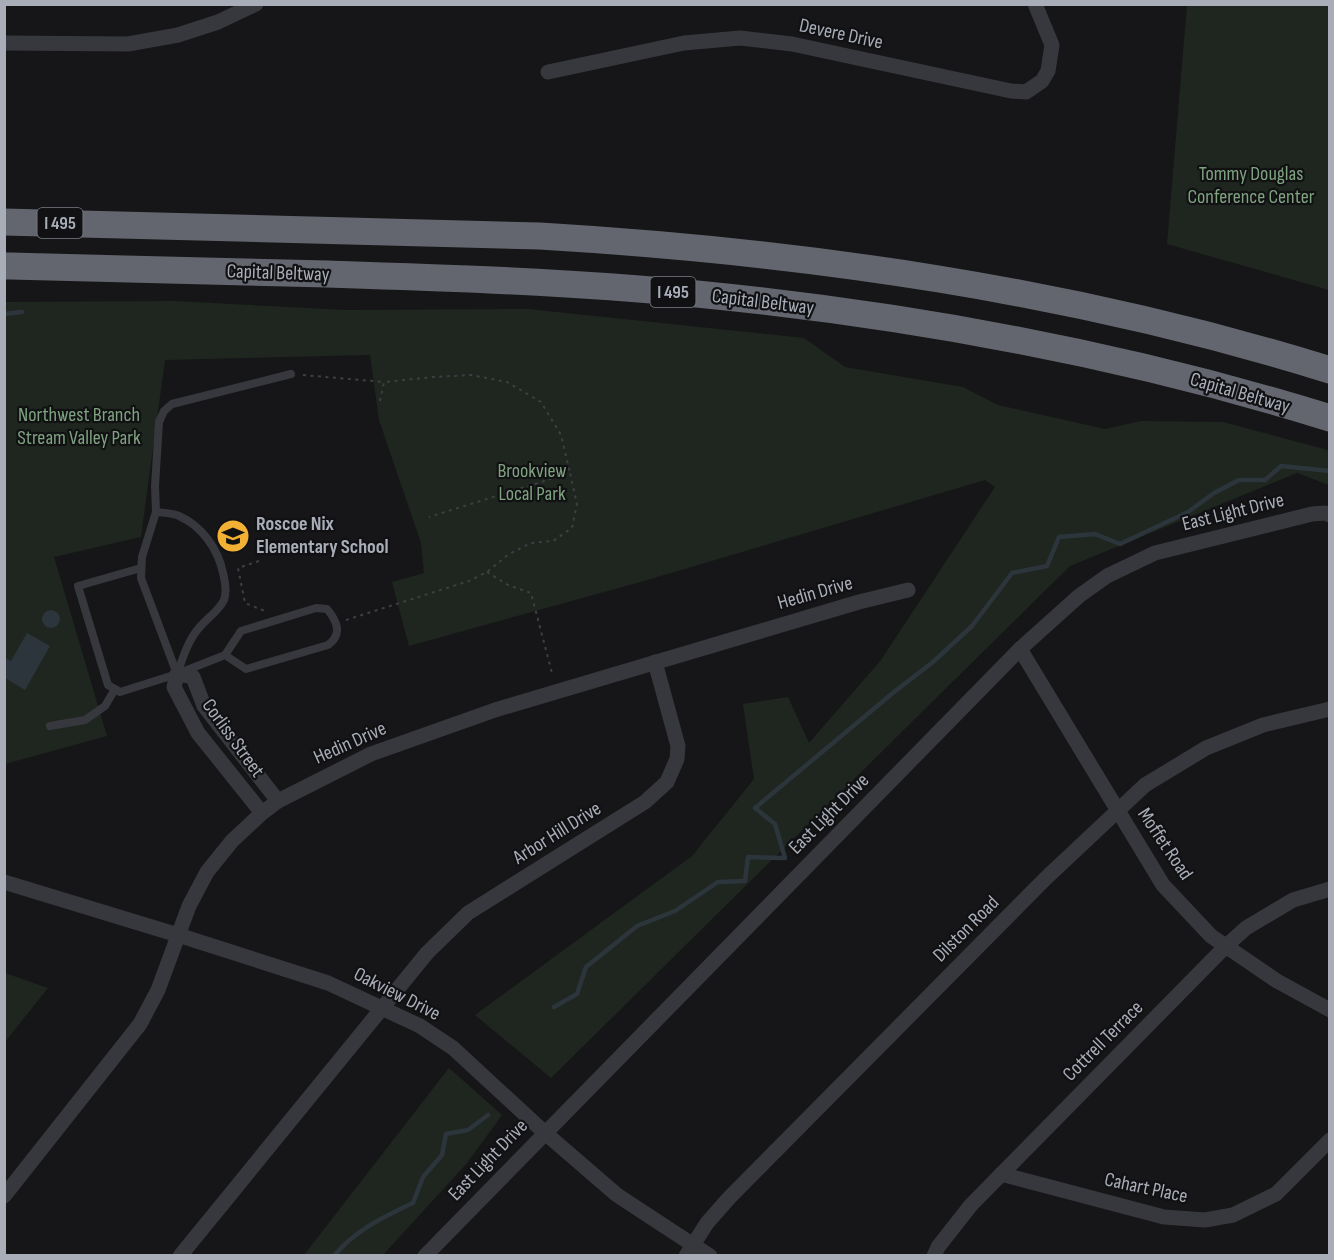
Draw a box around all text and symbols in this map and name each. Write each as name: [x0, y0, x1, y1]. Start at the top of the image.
street label: Devere Drive: [797, 13, 885, 55]
park label: Tommy Douglas Conference Center: [1188, 162, 1315, 209]
road number: I 495: [38, 208, 82, 238]
street label: Capital Beltway: [226, 259, 330, 287]
road number: I 495: [650, 277, 696, 307]
street label: Capital Beltway: [711, 284, 816, 320]
street label: Capital Beltway: [1187, 367, 1293, 419]
park label: Northwest Branch Stream Valley Park: [17, 403, 141, 450]
park label: Brookview Local Park: [497, 459, 567, 506]
street label: East Light Drive: [1180, 488, 1286, 536]
place label: Roscoe Nix Elementary School: [256, 512, 389, 559]
school or university icon: Roscoe Nix Elementary School: [215, 518, 251, 554]
street label: Hedin Drive: [775, 571, 855, 615]
street label: Corliss Street: [197, 694, 269, 782]
street label: Hedin Drive: [310, 716, 390, 770]
street label: East Light Drive: [784, 769, 874, 859]
street label: Arbor Hill Drive: [508, 796, 606, 870]
street label: Moffet Road: [1132, 803, 1198, 885]
street label: Dilston Road: [928, 891, 1004, 967]
street label: Oakview Drive: [350, 962, 444, 1026]
street label: Cottrell Terrace: [1058, 996, 1148, 1086]
street label: East Light Drive: [443, 1114, 533, 1206]
street label: Cahart Place: [1102, 1167, 1190, 1209]

